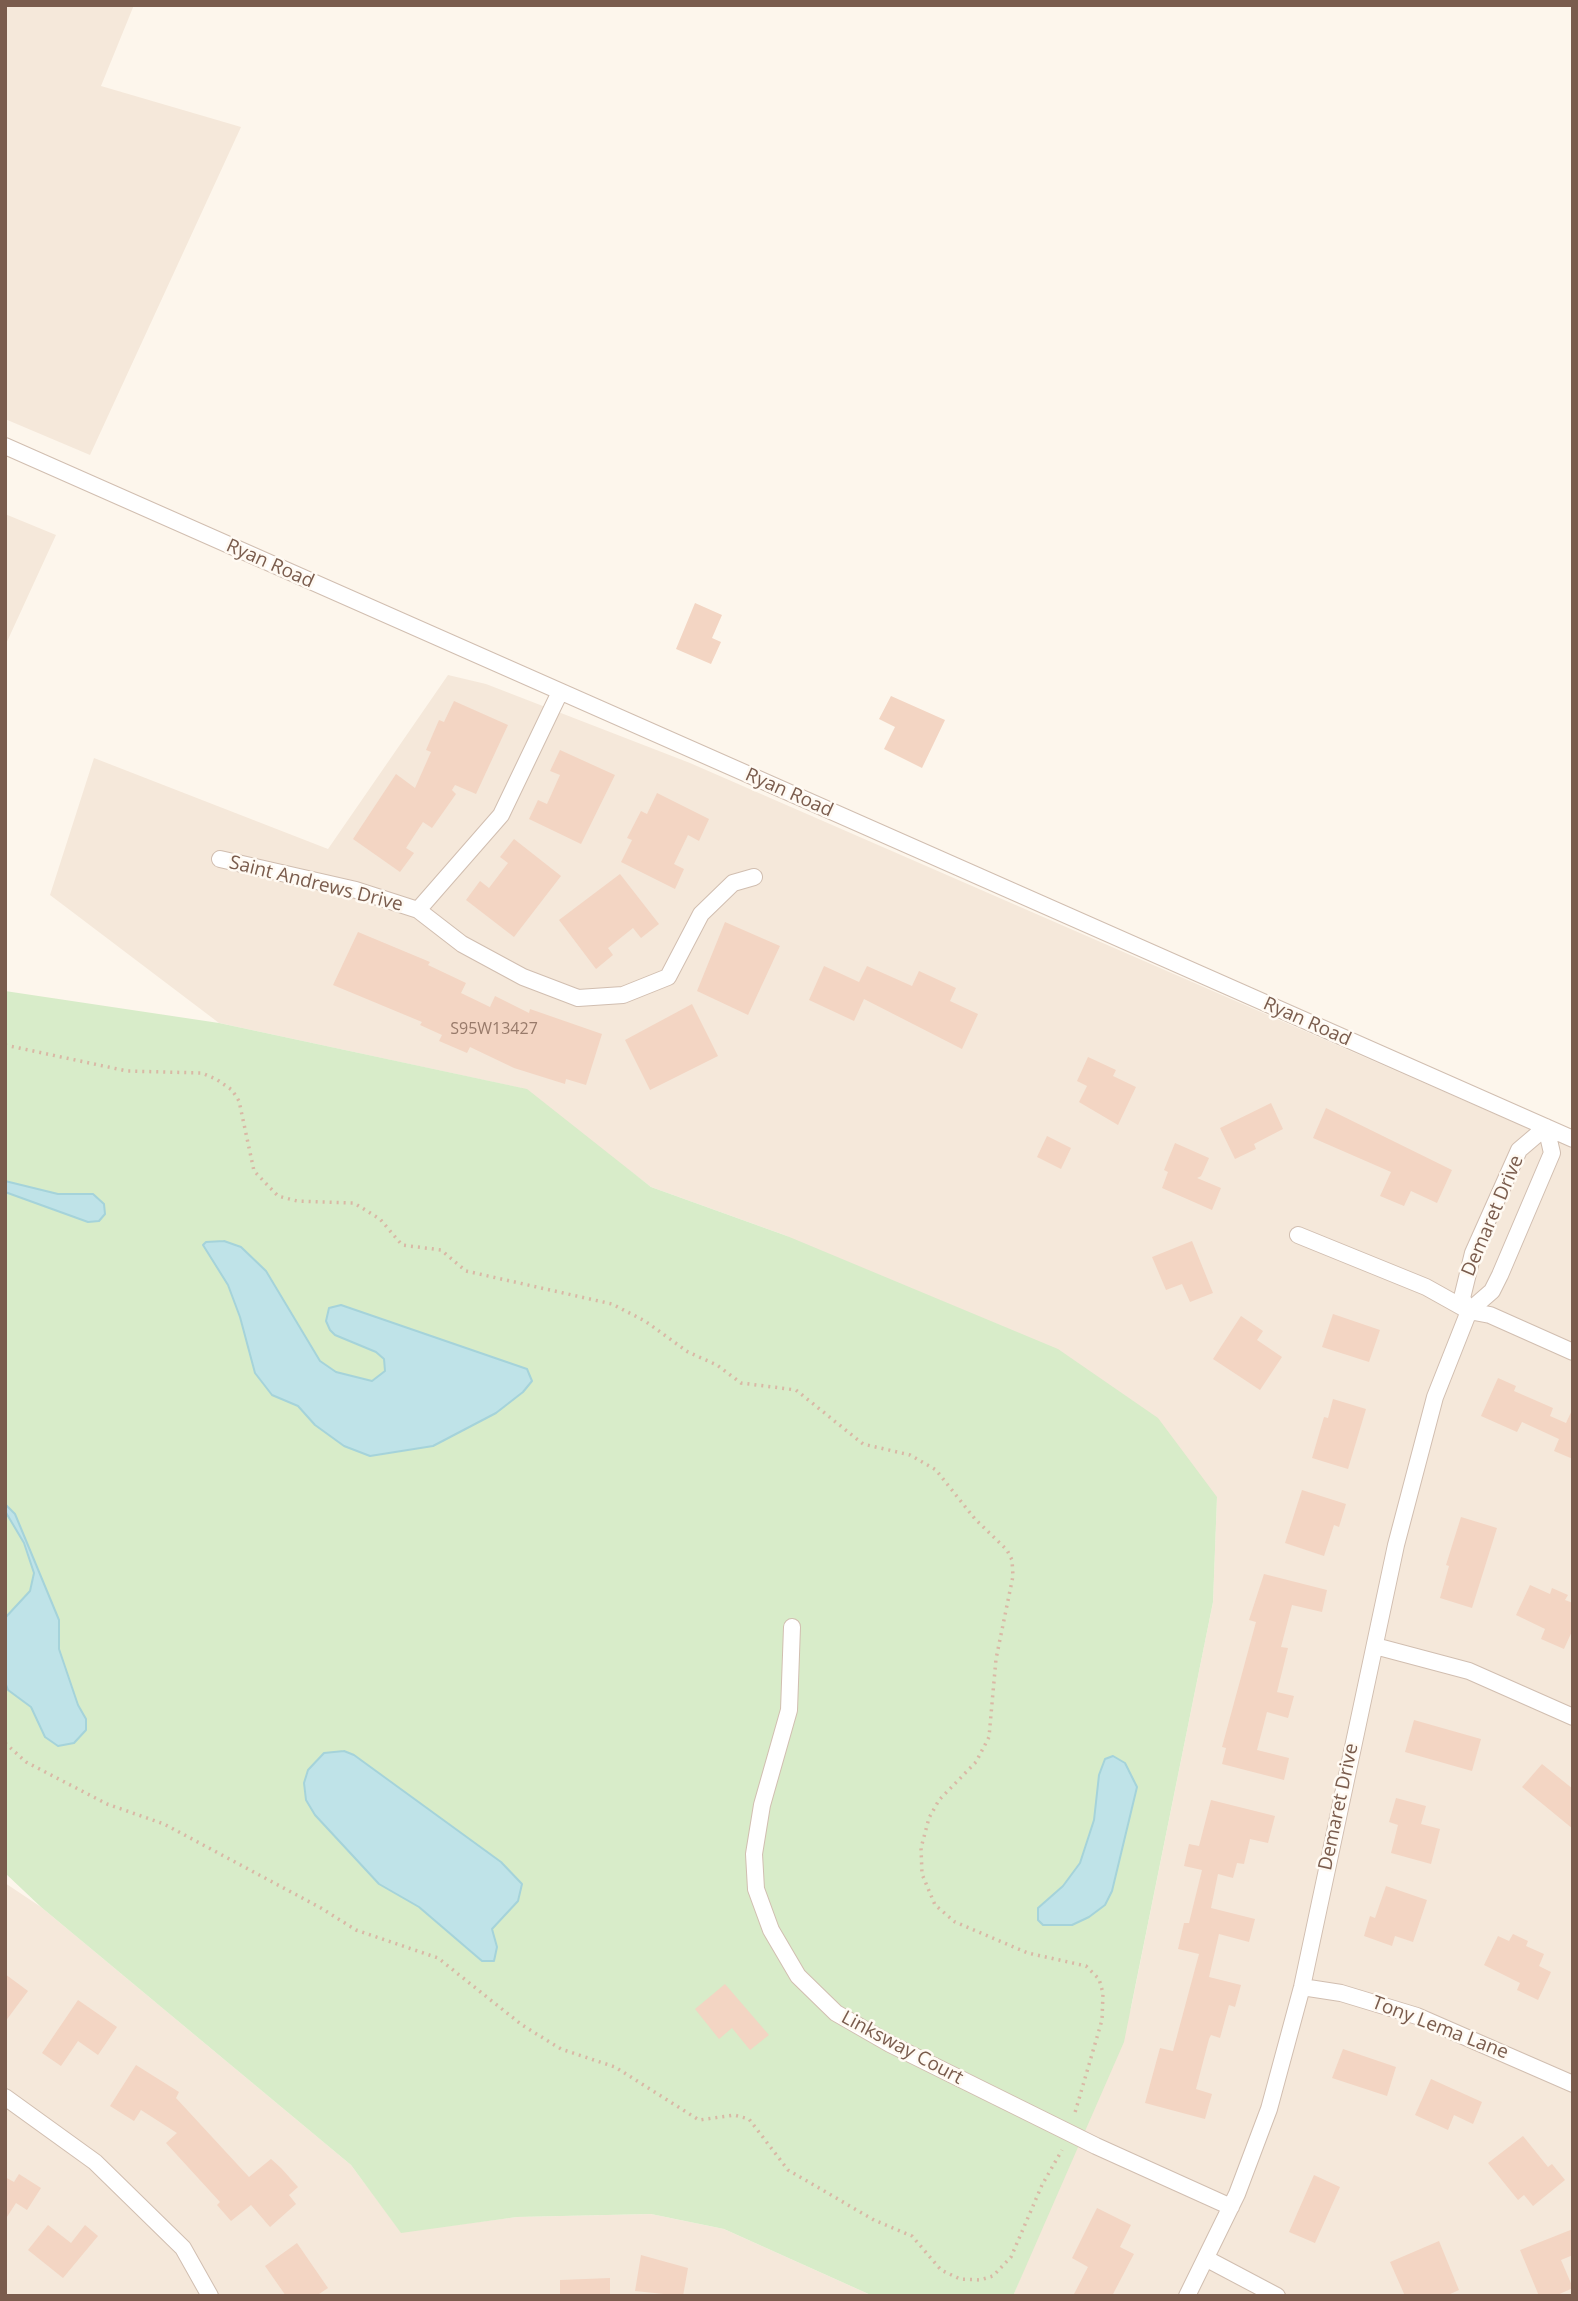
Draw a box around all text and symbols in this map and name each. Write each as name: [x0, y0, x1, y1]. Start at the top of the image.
street label: Ryan Road: [223, 535, 317, 593]
street label: Ryan Road: [742, 764, 836, 822]
street label: Saint Andrews Drive: [227, 851, 405, 917]
street label: Ryan Road: [1260, 993, 1354, 1051]
house number: S95W13427: [450, 1019, 538, 1039]
street label: Demaret Drive: [1457, 1152, 1529, 1280]
street label: Demaret Drive: [1314, 1741, 1364, 1873]
street label: Tony Lema Lane: [1368, 1991, 1512, 2065]
street label: Linksway Court: [837, 2006, 967, 2090]

